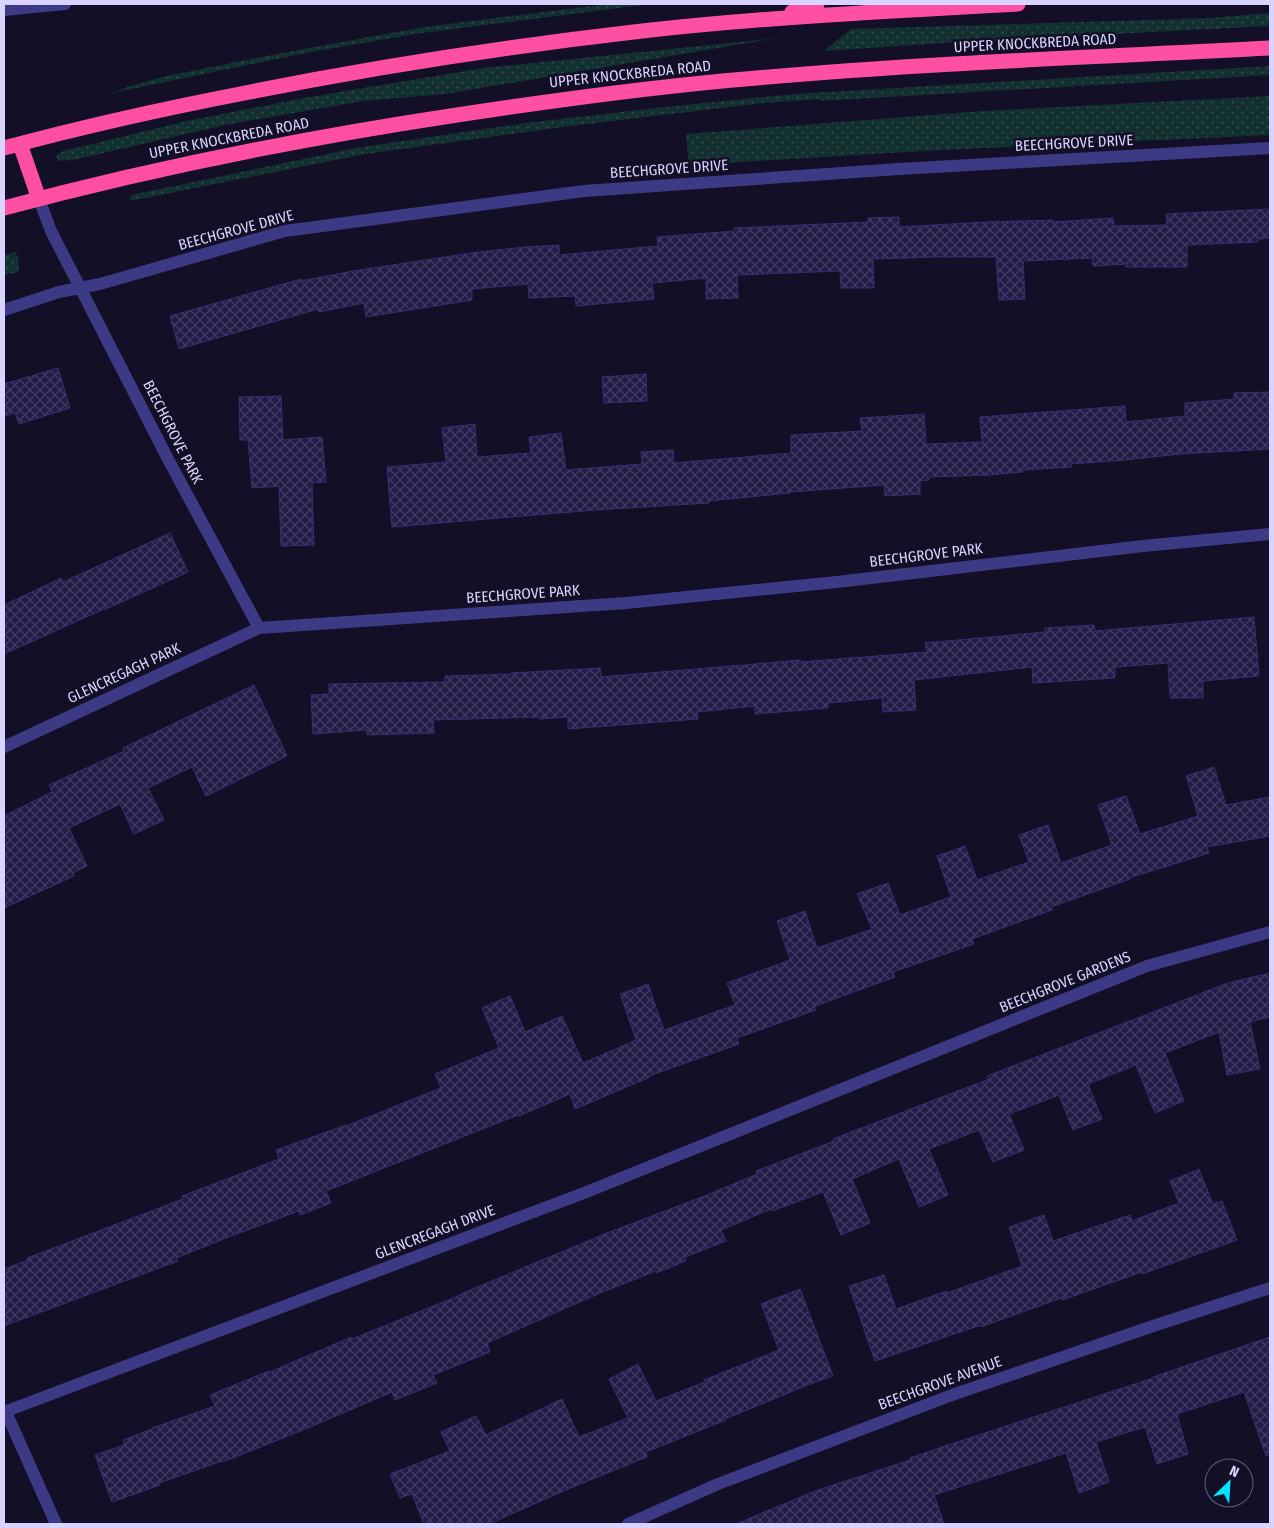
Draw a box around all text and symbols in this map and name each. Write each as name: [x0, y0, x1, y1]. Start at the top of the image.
street label: UPPER KNOCKBREDA ROAD: [953, 30, 1117, 56]
street label: UPPER KNOCKBREDA ROAD: [548, 57, 712, 91]
street label: UPPER KNOCKBREDA ROAD: [147, 114, 311, 162]
street label: BEECHGROVE DRIVE: [1014, 131, 1134, 155]
street label: BEECHGROVE DRIVE: [609, 156, 729, 182]
street label: BEECHGROVE DRIVE: [176, 206, 296, 254]
street label: BEECHGROVE PARK: [139, 377, 207, 487]
street label: BEECHGROVE PARK: [868, 539, 984, 571]
street label: BEECHGROVE PARK: [466, 581, 581, 607]
street label: GLENCREGAGH PARK: [65, 639, 183, 707]
street label: BEECHGROVE GARDENS: [997, 947, 1133, 1017]
street label: GLENCREGAGH DRIVE: [372, 1201, 498, 1263]
street label: BEECHGROVE AVENUE: [876, 1352, 1004, 1414]
north arrow: [1204, 1458, 1254, 1508]
text: N: [1227, 1462, 1242, 1481]

